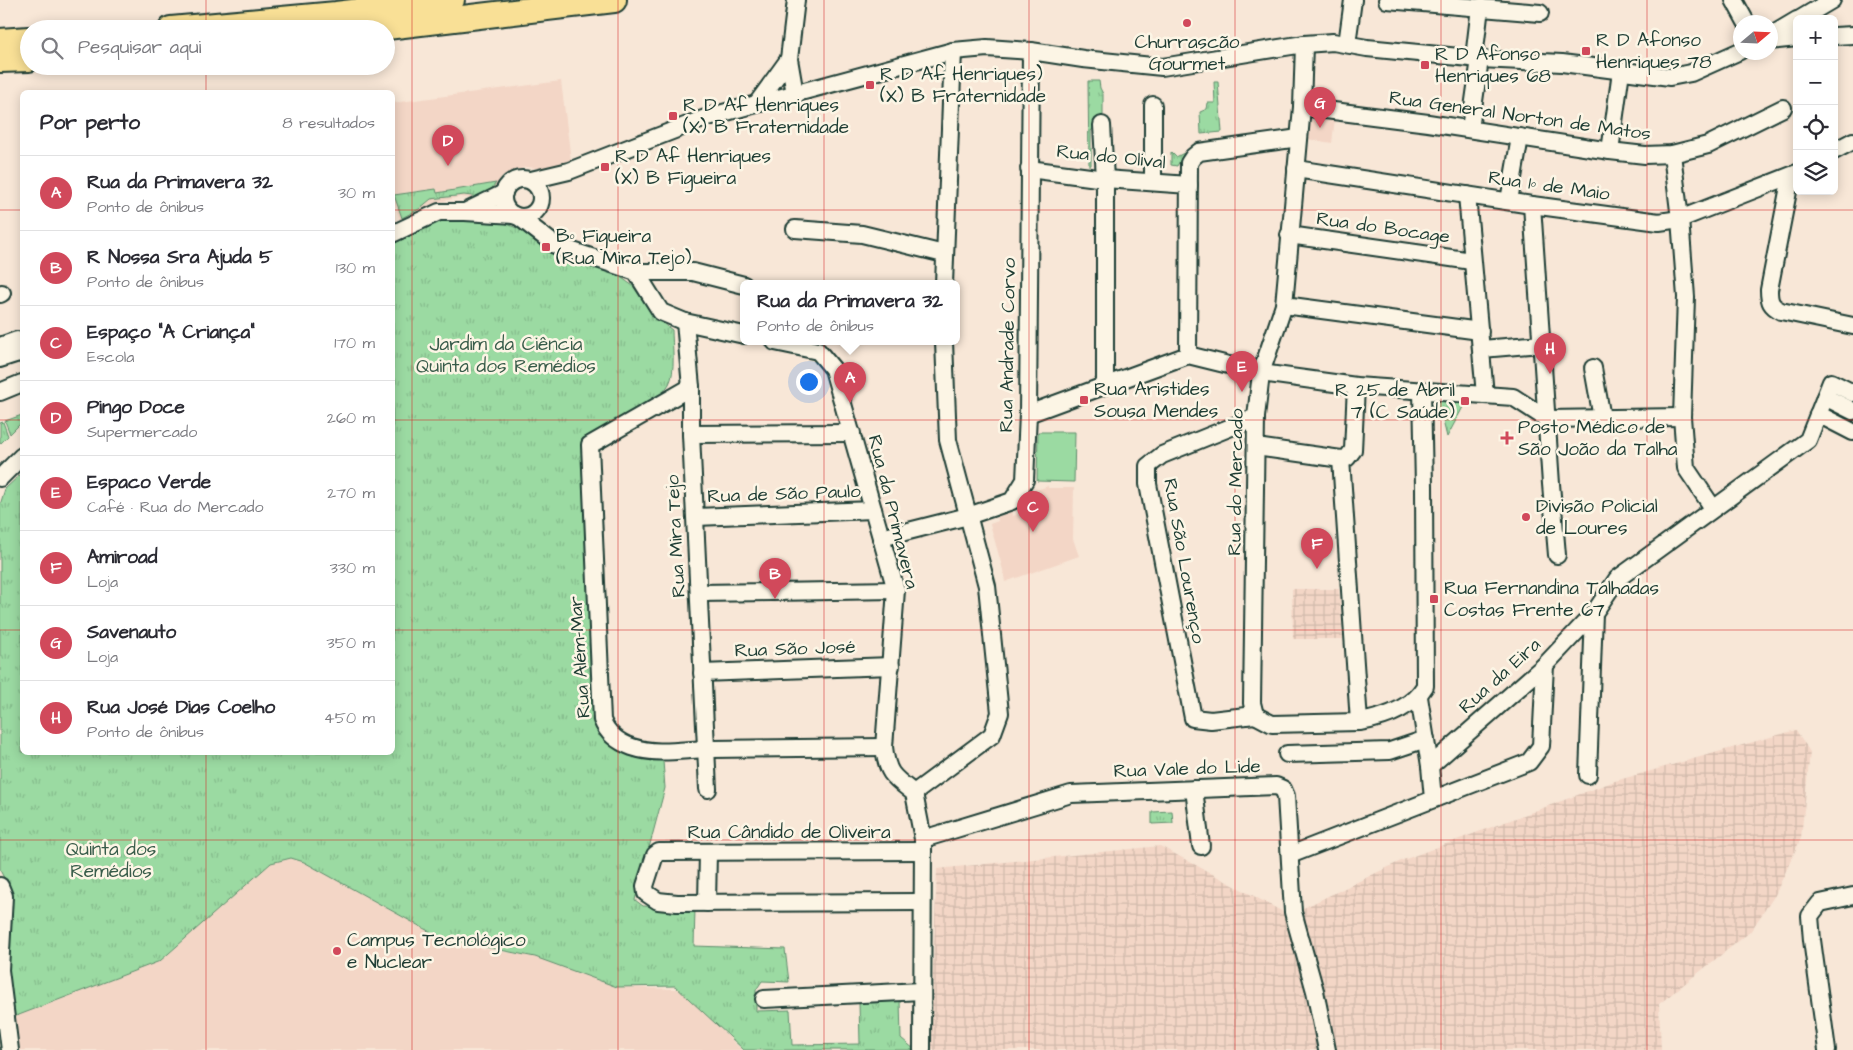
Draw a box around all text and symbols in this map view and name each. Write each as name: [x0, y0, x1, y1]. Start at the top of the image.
north arrow: [1733, 15, 1778, 60]
map controls: [1793, 15, 1838, 195]
button: +: [1793, 15, 1838, 60]
marker: Churrascão Gourmet: [1181, 17, 1193, 29]
search box: [20, 20, 395, 75]
place label: R D Afonso Henriques 78: [1596, 27, 1711, 76]
place label: Churrascão Gourmet: [1134, 29, 1240, 78]
icon: search: [38, 34, 66, 62]
text: Pesquisar aqui: [78, 34, 201, 61]
place label: R D Afonso Henriques 68: [1435, 41, 1551, 90]
marker: R D Afonso Henriques 78: [1580, 45, 1592, 57]
marker: R D Afonso Henriques 68: [1419, 59, 1431, 71]
button: −: [1793, 60, 1838, 105]
place label: R D Af Henriques) (X) B Fraternidade: [880, 61, 1046, 110]
marker: R D Af Henriques) (X) B Fraternidade: [864, 79, 876, 91]
street label: Rua General Norton de Matos: [1387, 84, 1653, 148]
pin: G: [1304, 87, 1336, 128]
place label: R D Af Henriques (X) B Fraternidade: [683, 92, 849, 141]
button: locate: [1793, 105, 1838, 150]
text: Por perto: [40, 108, 140, 137]
marker: R D Af Henriques (X) B Fraternidade: [667, 110, 679, 122]
text: 8 resultados: [282, 112, 375, 134]
pin: D: [432, 125, 464, 166]
street label: Rua do Olival: [1055, 138, 1167, 176]
place label: R D Af Henriques (X) B Figueira: [615, 143, 771, 193]
button: layers: [1793, 150, 1838, 195]
marker: R D Af Henriques (X) B Figueira: [599, 161, 611, 173]
street label: Rua 1º de Maio: [1487, 164, 1612, 208]
text: Rua da Primavera 32: [87, 169, 273, 196]
text: A: [51, 182, 61, 204]
text: 30 m: [338, 182, 375, 204]
text: Ponto de ônibus: [87, 196, 204, 218]
street label: Rua do Bocage: [1314, 205, 1451, 252]
place label: Bº Figueira (Rua Mira Tejo): [556, 223, 692, 272]
marker: Bº Figueira (Rua Mira Tejo): [540, 241, 552, 253]
text: R Nossa Sra Ajuda 5: [87, 244, 273, 271]
text: B: [50, 257, 62, 279]
text: 130 m: [336, 257, 375, 279]
street label: Rua Andrade Corvo: [993, 257, 1023, 433]
text: Ponto de ônibus: [87, 271, 204, 293]
popup: [740, 280, 960, 345]
text: Rua da Primavera 32: [757, 288, 943, 315]
text: Ponto de ônibus: [757, 315, 874, 337]
text: Espaço "A Criança": [87, 319, 255, 346]
park label: Jardim da Ciência Quinta dos Remédios: [416, 331, 596, 380]
text: C: [50, 332, 62, 354]
text: 170 m: [334, 332, 375, 354]
pin: H: [1534, 333, 1566, 374]
text: Escola: [87, 346, 134, 368]
pin: E: [1226, 351, 1258, 392]
pin: A: [834, 362, 866, 403]
your location: [796, 369, 822, 395]
place label: Rua Aristides Sousa Mendes: [1094, 376, 1218, 425]
place label: R 25 de Abril 7 (C Saúde): [1335, 377, 1455, 426]
text: Pingo Doce: [87, 394, 185, 421]
marker: Rua Aristides Sousa Mendes: [1078, 394, 1090, 406]
marker: R 25 de Abril 7 (C Saúde): [1459, 395, 1471, 407]
text: D: [51, 407, 61, 429]
text: 260 m: [327, 407, 375, 429]
street label: Rua do Mercado: [1221, 408, 1251, 556]
place label: Posto Médico de São João da Talha: [1518, 414, 1678, 463]
text: Supermercado: [87, 421, 197, 443]
marker: Posto Médico de São João da Talha: [1500, 431, 1514, 445]
street label: Rua da Primavera: [861, 432, 925, 592]
text: Espaco Verde: [87, 469, 211, 496]
street label: Rua Mira Tejo: [659, 474, 693, 598]
street label: Rua São Lourenço: [1156, 476, 1212, 646]
street label: Rua de São Paulo: [707, 478, 861, 510]
text: E: [51, 482, 61, 504]
text: 270 m: [327, 482, 375, 504]
pin: C: [1017, 491, 1049, 532]
place label: Divisão Policial de Loures: [1536, 493, 1658, 542]
text: Café · Rua do Mercado: [87, 496, 264, 518]
marker: Divisão Policial de Loures: [1520, 511, 1532, 523]
pin: F: [1301, 528, 1333, 569]
text: Amiroad: [87, 544, 157, 571]
text: F: [50, 557, 62, 579]
text: 330 m: [330, 557, 375, 579]
pin: B: [759, 558, 791, 599]
text: Loja: [87, 571, 118, 593]
place label: Rua Fernandina Talhadas Costas Frente 67: [1444, 575, 1659, 624]
marker: Rua Fernandina Talhadas Costas Frente 67: [1428, 593, 1440, 605]
street label: Rua Além-Mar: [562, 594, 598, 719]
text: Savenauto: [87, 619, 176, 646]
text: G: [50, 632, 62, 654]
text: 350 m: [327, 632, 375, 654]
street label: Rua da Eira: [1453, 632, 1547, 720]
street label: Rua São José: [734, 633, 856, 665]
text: Loja: [87, 646, 118, 668]
text: Rua José Dias Coelho: [87, 694, 275, 721]
text: H: [51, 707, 61, 729]
text: 450 m: [324, 707, 375, 729]
text: Ponto de ônibus: [87, 721, 204, 743]
street label: Rua Vale do Lide: [1113, 753, 1261, 785]
street label: Rua Cândido de Oliveira: [687, 819, 891, 846]
park label: Quinta dos Remédios: [66, 836, 156, 885]
place label: Campus Tecnológico e Nuclear: [347, 927, 526, 976]
marker: Campus Tecnológico e Nuclear: [331, 945, 343, 957]

